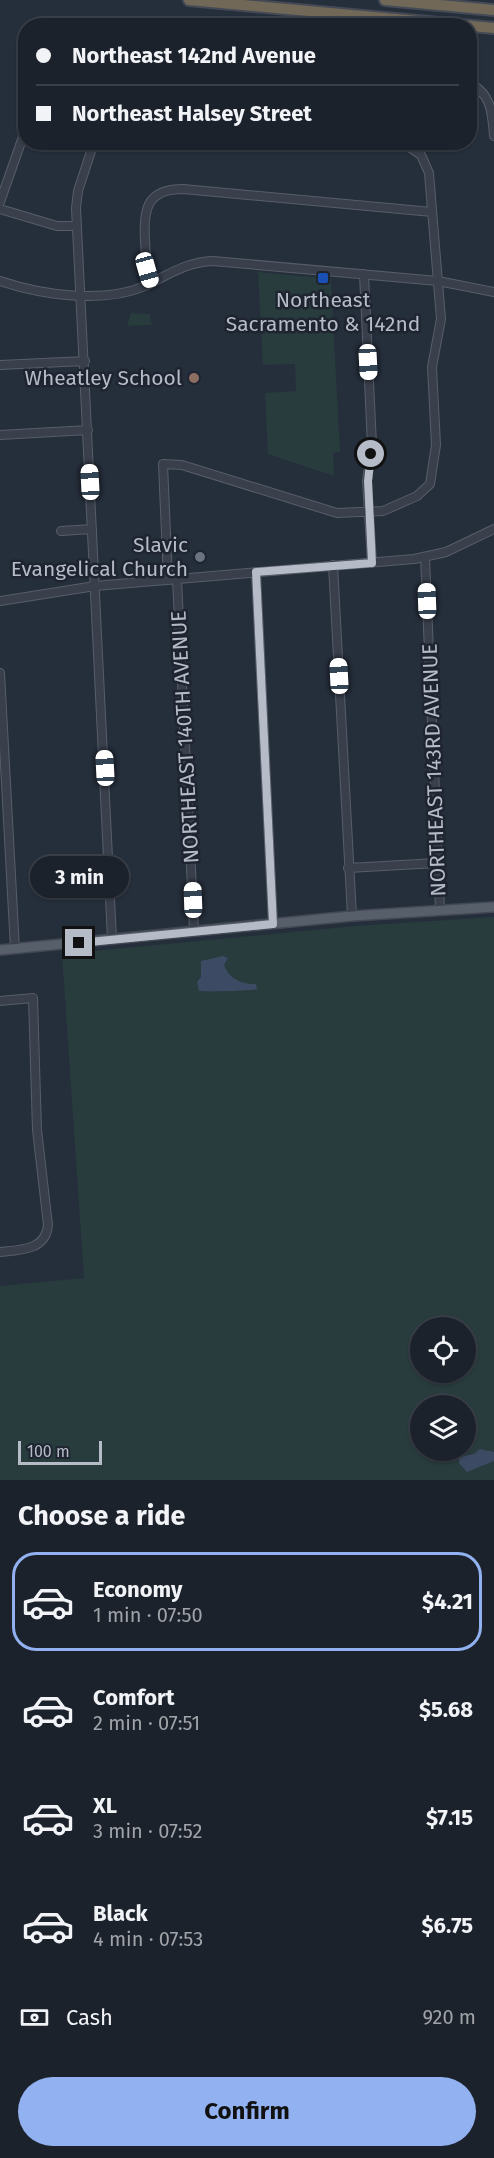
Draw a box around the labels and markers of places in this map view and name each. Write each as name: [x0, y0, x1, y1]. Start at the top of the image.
marker: Northeast Sacramento & 142nd: [316, 271, 330, 285]
place label: Northeast Sacramento & 142nd: [226, 287, 420, 337]
place label: Wheatley School: [25, 365, 182, 391]
marker: Wheatley School: [187, 371, 201, 385]
place label: Slavic Evangelical Church: [11, 532, 188, 582]
marker: Slavic Evangelical Church: [193, 550, 207, 564]

